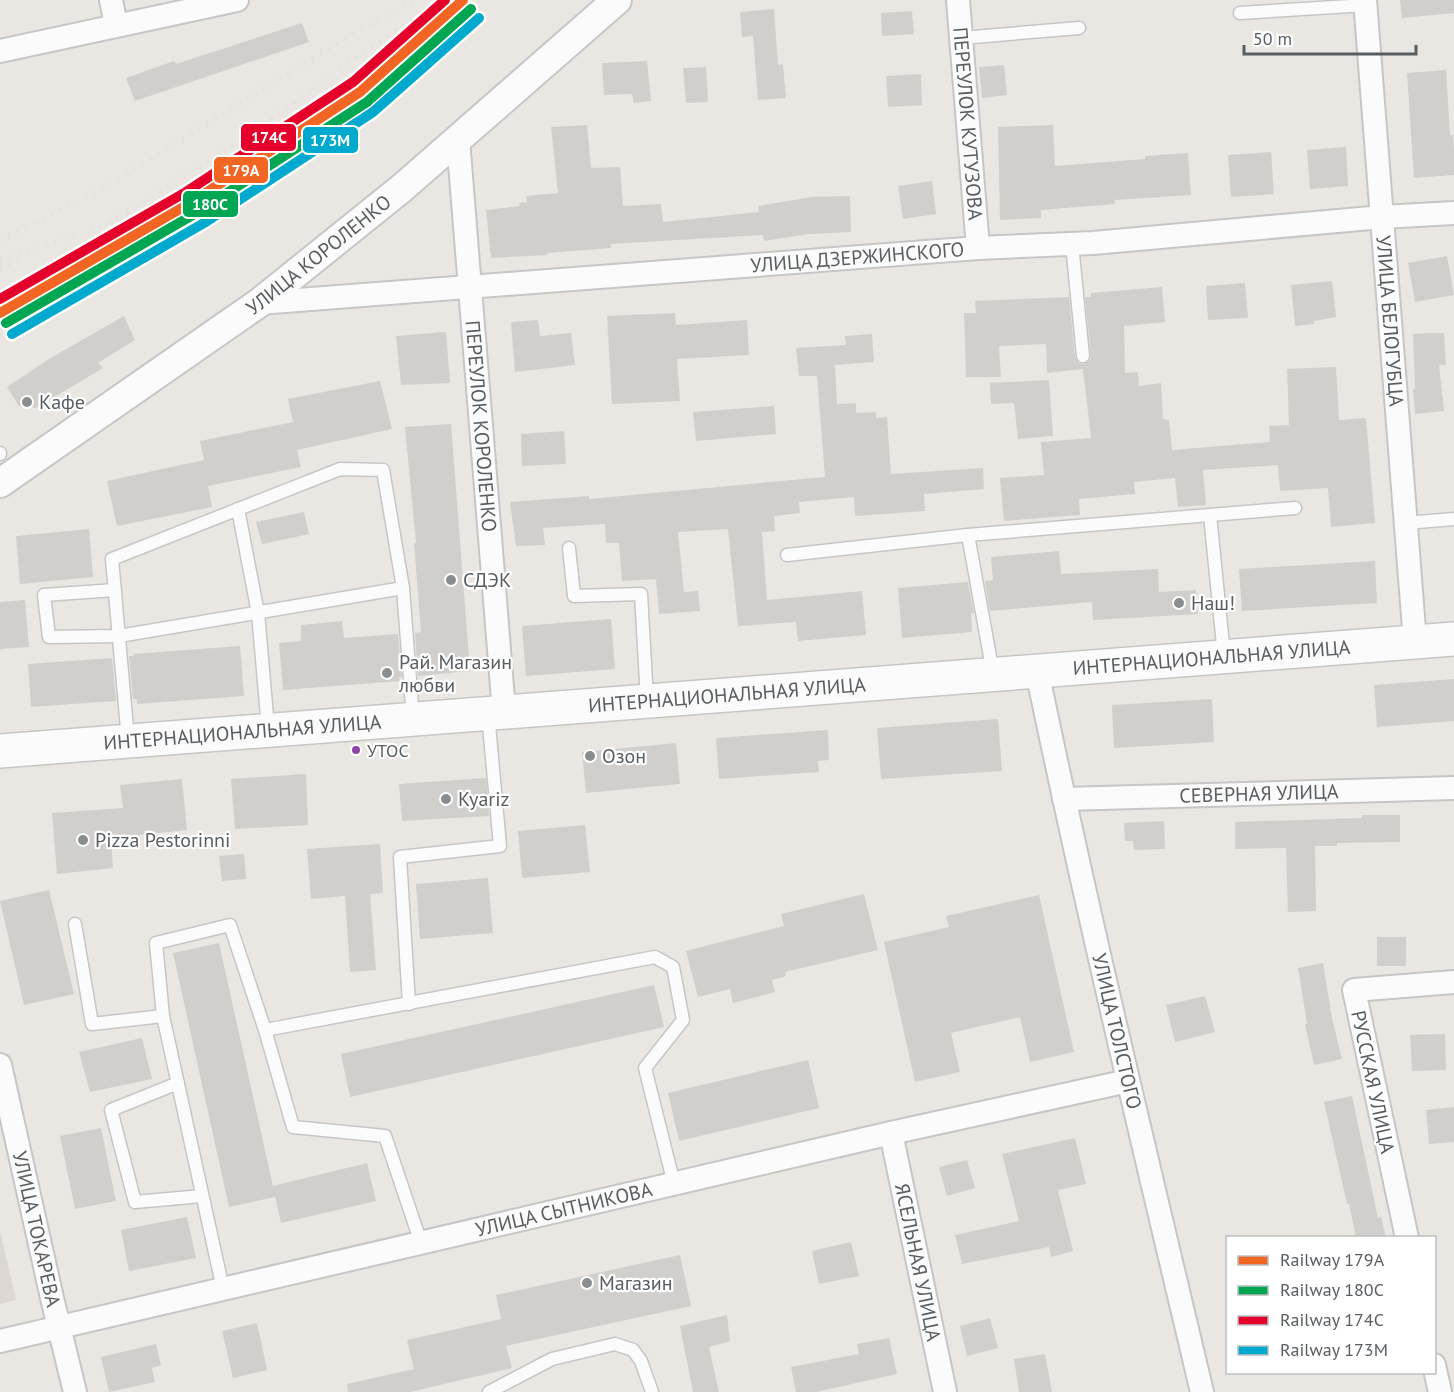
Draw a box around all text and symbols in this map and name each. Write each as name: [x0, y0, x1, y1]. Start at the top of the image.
scale bar: [1244, 18, 1416, 56]
street label: ПЕРЕУЛОК КУТУЗОВА: [947, 26, 989, 221]
text: 50 m: [1253, 27, 1292, 50]
line badge: 174С: [240, 123, 297, 152]
line badge: 173М: [302, 126, 359, 154]
text: 174С: [251, 127, 287, 147]
text: 173М: [310, 130, 350, 150]
line badge: 179А: [213, 156, 269, 184]
text: 179А: [223, 160, 260, 180]
street label: УЛИЦА КОРОЛЕНКО: [241, 189, 396, 321]
line badge: 180С: [182, 190, 239, 218]
text: 180С: [192, 194, 228, 214]
street label: УЛИЦА БЕЛОГУБЦА: [1370, 235, 1410, 408]
street label: УЛИЦА ДЗЕРЖИНСКОГО: [749, 236, 965, 278]
street label: ПЕРЕУЛОК КОРОЛЕНКО: [460, 319, 502, 533]
place label: Кафе: [39, 389, 85, 415]
marker: Кафе: [20, 395, 34, 409]
place label: СДЭК: [463, 567, 511, 593]
marker: СДЭК: [444, 573, 458, 587]
place label: Наш!: [1191, 590, 1235, 616]
marker: Наш!: [1172, 596, 1186, 610]
street label: ИНТЕРНАЦИОНАЛЬНАЯ УЛИЦА: [1072, 634, 1351, 681]
place label: Рай. Магазин любви: [398, 649, 512, 698]
marker: Рай. Магазин любви: [380, 666, 394, 680]
street label: ИНТЕРНАЦИОНАЛЬНАЯ УЛИЦА: [587, 671, 867, 719]
street label: ИНТЕРНАЦИОНАЛЬНАЯ УЛИЦА: [103, 709, 382, 756]
place label: УТОС: [367, 739, 409, 762]
place label: Озон: [602, 743, 646, 769]
marker: УТОС: [350, 744, 362, 756]
marker: Озон: [583, 749, 597, 763]
street label: СЕВЕРНАЯ УЛИЦА: [1179, 778, 1339, 809]
place label: Kyariz: [458, 786, 509, 812]
marker: Kyariz: [439, 792, 453, 806]
place label: Pizza Pestorinni: [95, 827, 230, 853]
marker: Pizza Pestorinni: [76, 833, 90, 847]
street label: УЛИЦА ТОЛСТОГО: [1086, 951, 1147, 1112]
street label: РУССКАЯ УЛИЦА: [1345, 1008, 1401, 1156]
street label: УЛИЦА ТОКАРЕВА: [7, 1149, 67, 1310]
street label: УЛИЦА СЫТНИКОВА: [473, 1176, 655, 1243]
street label: ЯСЕЛЬНАЯ УЛИЦА: [889, 1181, 947, 1344]
legend: [1226, 1236, 1436, 1374]
text: Railway 179А: [1280, 1248, 1385, 1271]
place label: Магазин: [599, 1270, 673, 1296]
marker: Магазин: [580, 1276, 594, 1290]
text: Railway 180С: [1280, 1278, 1384, 1301]
text: Railway 174С: [1280, 1308, 1384, 1331]
text: Railway 173М: [1280, 1338, 1388, 1361]

